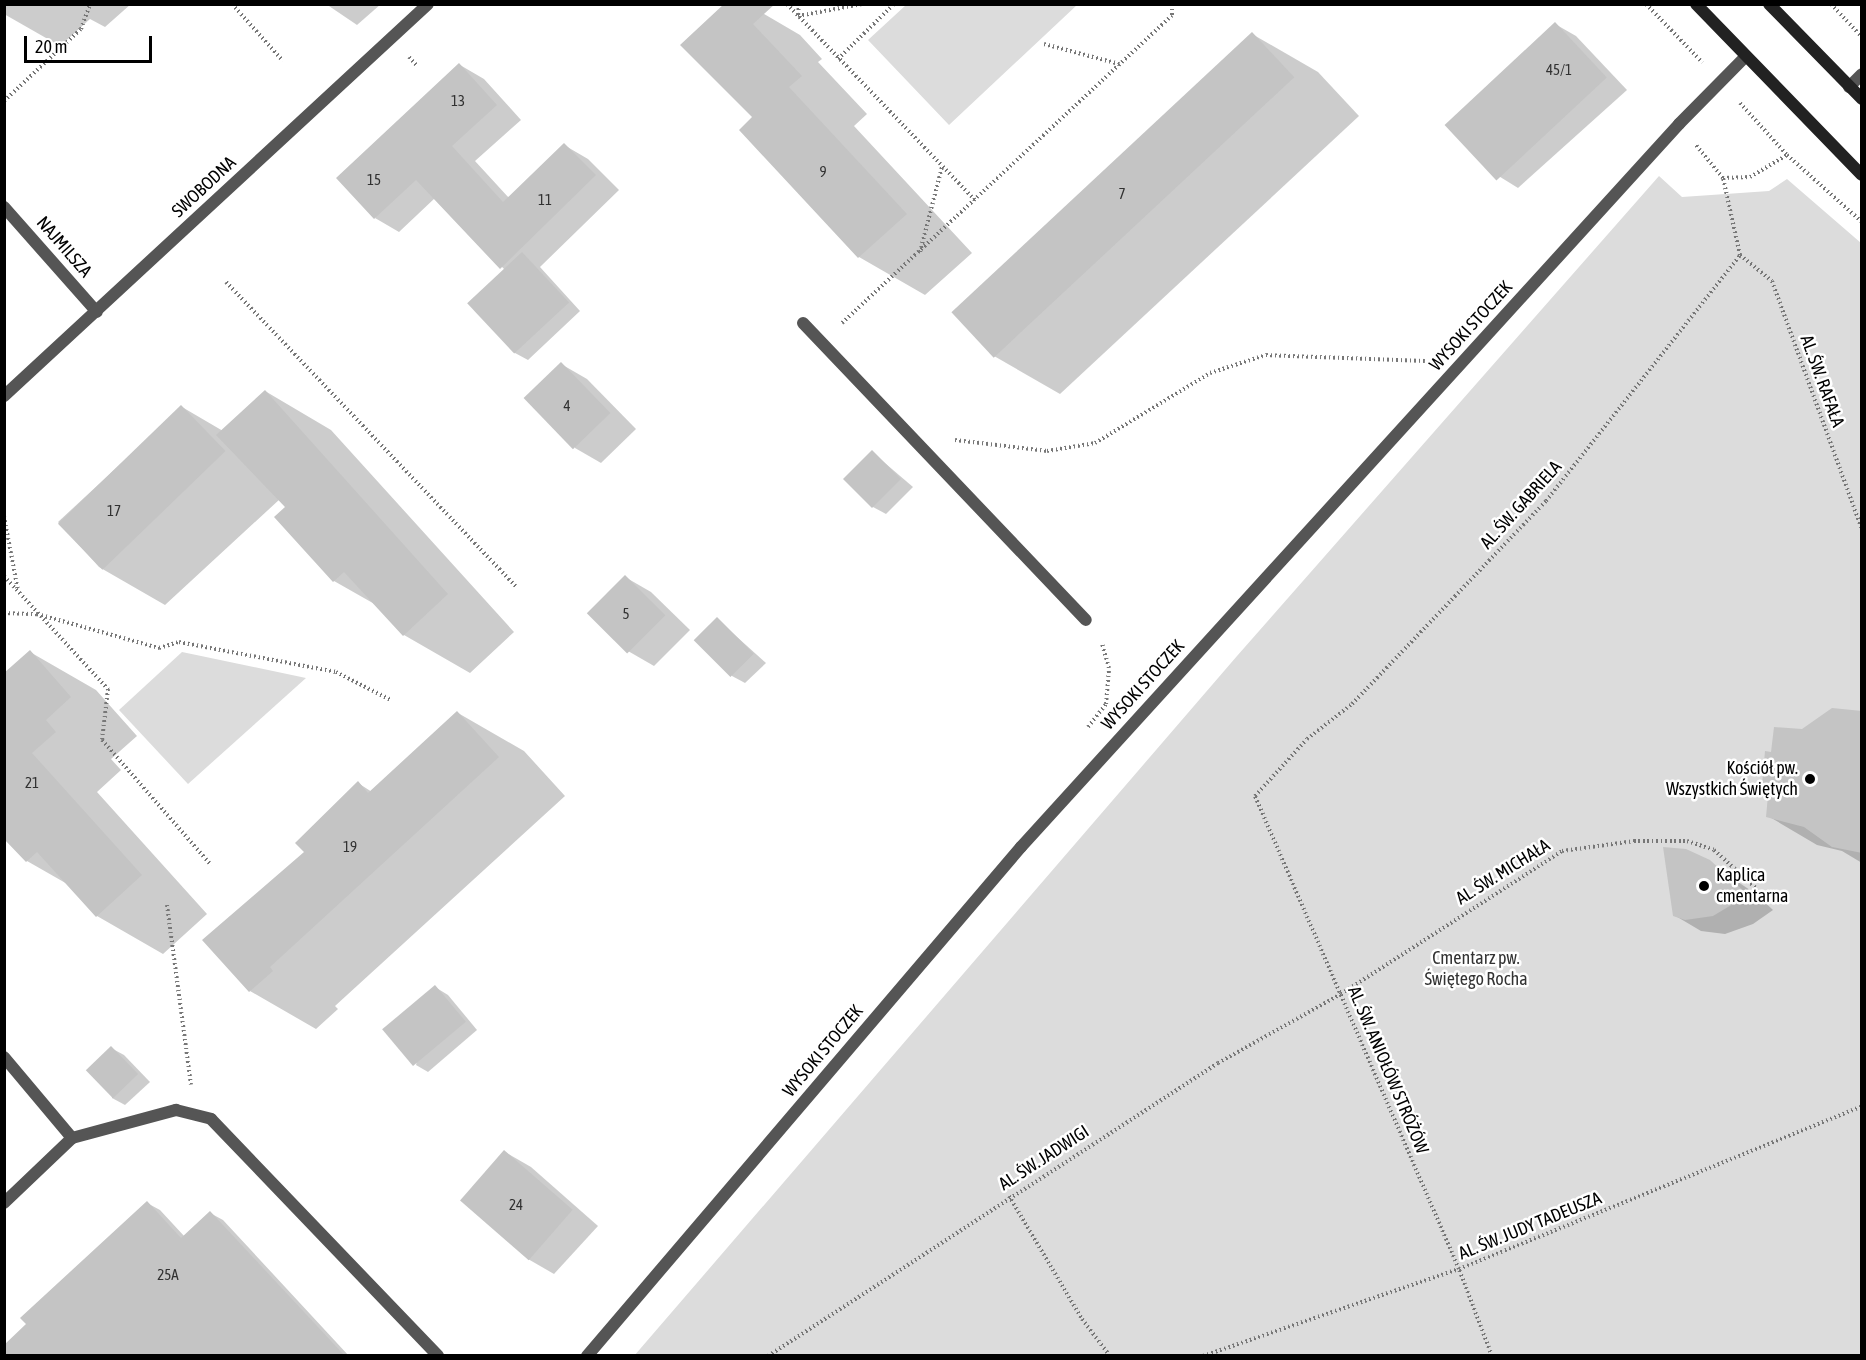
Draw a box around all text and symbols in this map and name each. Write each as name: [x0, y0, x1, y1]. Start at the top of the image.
scale bar: [27, 24, 154, 62]
text: 20 m: [35, 36, 67, 57]
house number: 45/1: [1546, 61, 1572, 79]
house number: 13: [451, 92, 465, 110]
street label: SWOBODNA: [168, 152, 240, 222]
house number: 9: [819, 163, 827, 181]
house number: 15: [367, 171, 381, 189]
house number: 7: [1118, 185, 1126, 203]
house number: 11: [538, 191, 552, 209]
street label: NAJMILSZA: [32, 212, 96, 282]
street label: WYSOKI STOCZEK: [1425, 277, 1517, 375]
street label: AL. ŚW. RAFAŁA: [1795, 332, 1849, 430]
house number: 4: [563, 397, 571, 415]
street label: AL. ŚW. GABRIELA: [1476, 457, 1566, 553]
house number: 17: [107, 502, 121, 520]
house number: 5: [622, 605, 630, 623]
street label: WYSOKI STOCZEK: [1097, 636, 1189, 734]
place label: Kościół pw. Wszystkich Świętych: [1666, 758, 1798, 800]
marker: Kościół pw. Wszystkich Świętych: [1803, 772, 1817, 786]
house number: 21: [25, 774, 39, 792]
street label: AL. ŚW. MICHAŁA: [1452, 835, 1554, 909]
house number: 19: [343, 838, 357, 856]
place label: Kaplica cmentarna: [1716, 865, 1788, 908]
marker: Kaplica cmentarna: [1697, 879, 1711, 893]
park label: Cmentarz pw. Świętego Rocha: [1424, 948, 1528, 990]
street label: AL. ŚW. ANIOŁÓW STRÓŻÓW: [1343, 983, 1433, 1157]
street label: WYSOKI STOCZEK: [778, 1001, 868, 1101]
street label: AL. ŚW. JADWIGI: [995, 1121, 1093, 1195]
street label: AL. ŚW. JUDY TADEUSZA: [1455, 1187, 1605, 1265]
house number: 24: [509, 1196, 523, 1214]
house number: 25A: [157, 1266, 179, 1284]

